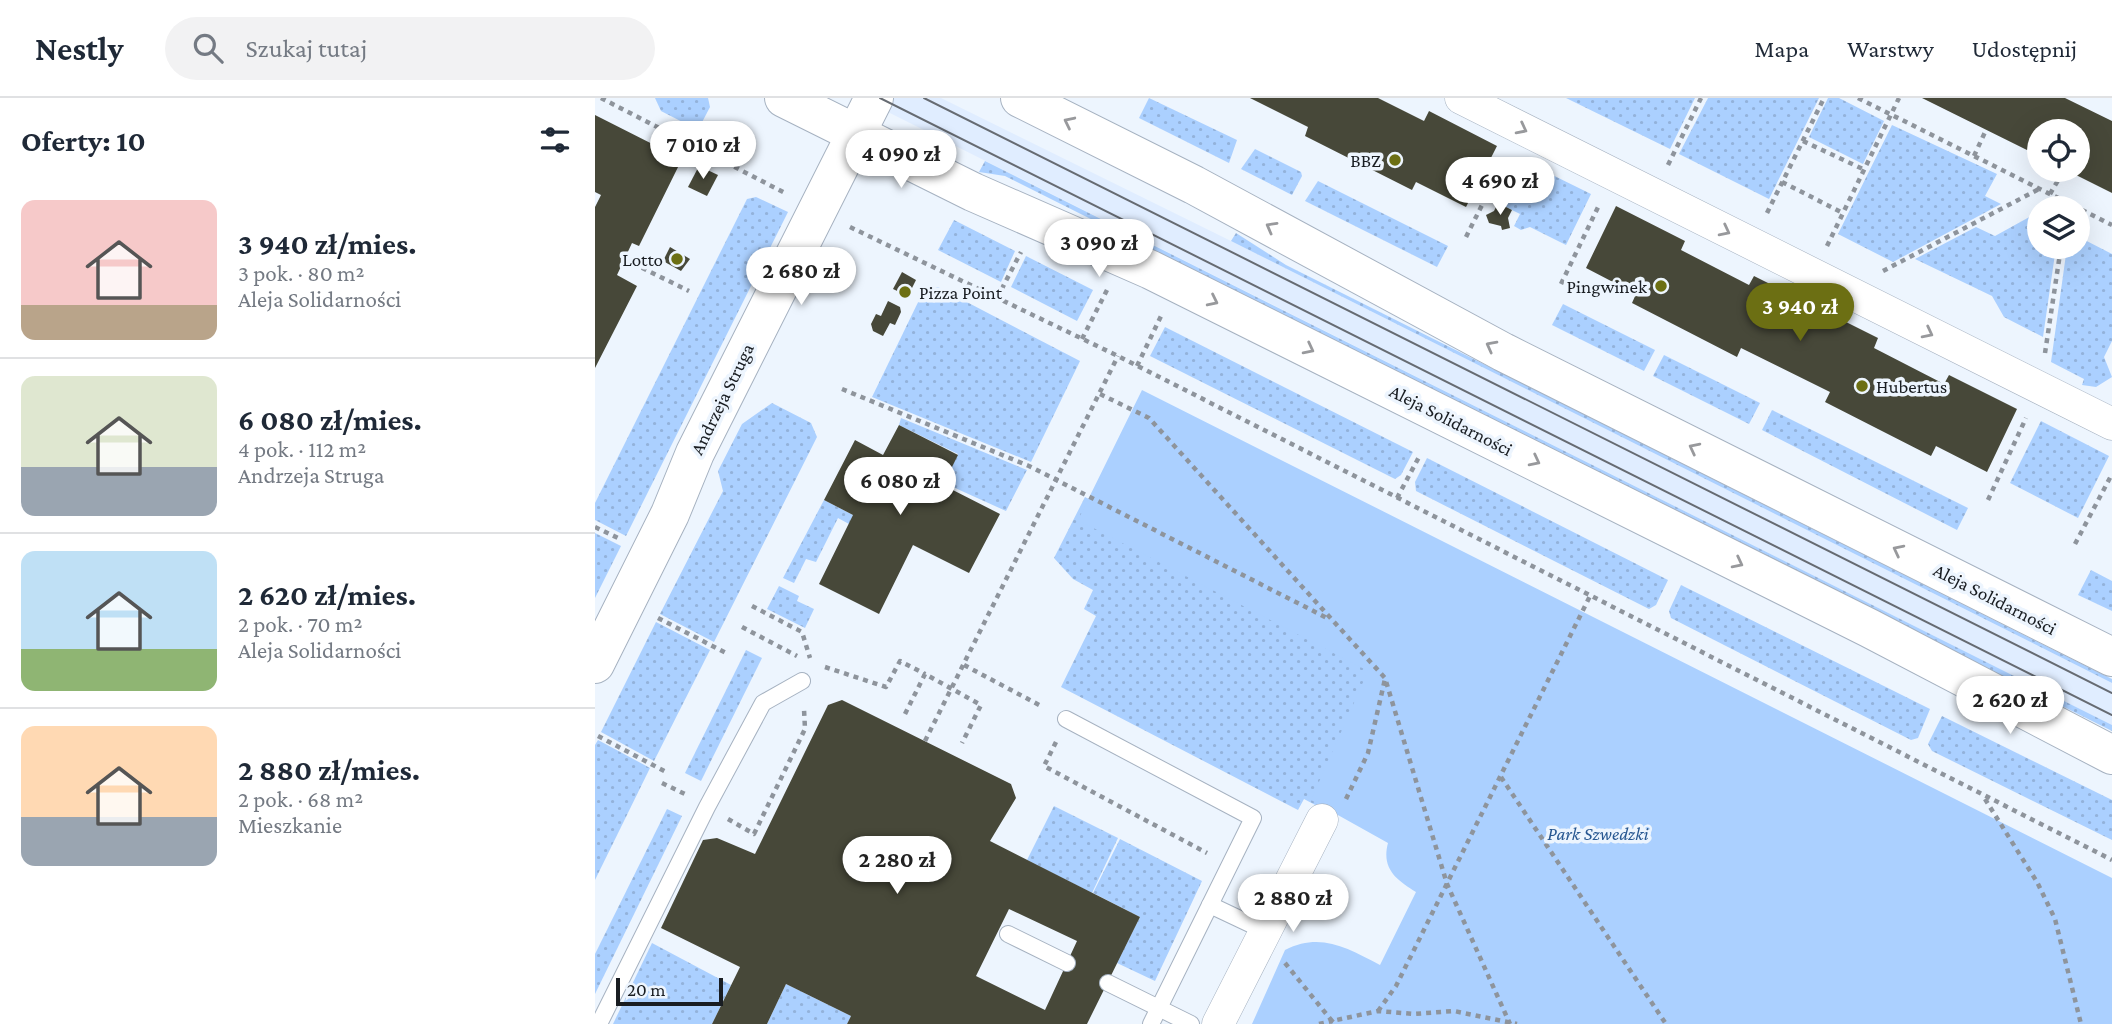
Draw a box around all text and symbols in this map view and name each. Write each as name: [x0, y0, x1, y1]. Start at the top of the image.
search box: [165, 17, 655, 80]
icon: search: [189, 29, 227, 67]
text: Nestly: [35, 30, 123, 67]
text: Szukaj tutaj: [245, 34, 367, 63]
text: Mapa: [1754, 35, 1809, 62]
text: Warstwy: [1847, 35, 1934, 62]
text: Udostępnij: [1972, 35, 2077, 62]
one-way arrow: [1064, 117, 1076, 131]
map controls: [2027, 119, 2090, 259]
button: locate: [2027, 119, 2090, 182]
one-way arrow: [1515, 120, 1527, 134]
icon: filters: [536, 121, 574, 159]
pin: 7 010 zł: [631, 122, 775, 181]
text: Oferty: 10: [21, 124, 146, 157]
pin: 4 090 zł: [829, 130, 973, 190]
text: 7 010 zł: [666, 131, 740, 157]
text: 4 090 zł: [862, 140, 940, 166]
place label: BBZ: [1350, 150, 1381, 171]
marker: BBZ: [1387, 152, 1403, 168]
pin: 4 690 zł: [1428, 158, 1572, 217]
text: 4 690 zł: [1462, 167, 1538, 193]
button: layers: [2027, 196, 2090, 259]
pin: 3 090 zł: [1027, 220, 1171, 279]
one-way arrow: [1266, 222, 1278, 235]
one-way arrow: [1718, 223, 1730, 237]
text: 3 940 zł/mies.: [238, 227, 417, 260]
icon: home: [77, 228, 161, 312]
text: 3 090 zł: [1060, 229, 1138, 255]
pin: 2 680 zł: [729, 248, 873, 307]
place label: Lotto: [622, 249, 663, 270]
marker: Lotto: [669, 251, 685, 267]
text: 2 680 zł: [762, 257, 840, 283]
text: 3 pok. · 80 m²: [238, 260, 364, 286]
place label: Pingwinek: [1566, 276, 1648, 297]
marker: Pingwinek: [1653, 278, 1669, 294]
place label: Pizza Point: [919, 282, 1003, 303]
marker: Pizza Point: [897, 284, 913, 300]
pin: 3 940 zł: [1728, 284, 1872, 343]
text: Aleja Solidarności: [238, 286, 401, 312]
one-way arrow: [1206, 292, 1218, 306]
text: 3 940 zł: [1762, 293, 1838, 319]
one-way arrow: [1921, 324, 1933, 338]
street label: Andrzeja Struga: [686, 340, 759, 458]
one-way arrow: [1302, 340, 1314, 354]
one-way arrow: [1486, 341, 1498, 354]
place label: Hubertus: [1876, 376, 1947, 397]
marker: Hubertus: [1854, 378, 1870, 394]
street label: Aleja Solidarności: [1386, 380, 1516, 461]
text: 6 080 zł/mies.: [238, 403, 422, 436]
icon: home: [77, 404, 161, 488]
text: 4 pok. · 112 m²: [238, 436, 366, 462]
one-way arrow: [1689, 443, 1701, 457]
one-way arrow: [1528, 453, 1540, 467]
pin: 6 080 zł: [828, 458, 972, 517]
text: Andrzeja Struga: [238, 462, 385, 488]
text: 6 080 zł: [860, 467, 940, 493]
one-way arrow: [1893, 544, 1905, 558]
one-way arrow: [1731, 554, 1743, 568]
street label: Aleja Solidarności: [1930, 559, 2060, 640]
text: 2 620 zł/mies.: [238, 578, 416, 611]
icon: home: [77, 579, 161, 663]
text: 2 pok. · 70 m²: [238, 611, 362, 637]
text: Aleja Solidarności: [238, 637, 401, 663]
pin: 2 620 zł: [1938, 676, 2082, 736]
text: 2 620 zł: [1972, 686, 2048, 712]
text: 2 880 zł/mies.: [238, 753, 420, 786]
icon: home: [77, 754, 161, 838]
text: 2 pok. · 68 m²: [238, 786, 363, 812]
text: Mieszkanie: [238, 812, 342, 838]
park label: Park Szwedzki: [1547, 823, 1650, 844]
pin: 2 280 zł: [825, 836, 969, 896]
text: 2 280 zł: [859, 846, 935, 872]
pin: 2 880 zł: [1221, 874, 1365, 934]
text: 2 880 zł: [1254, 884, 1332, 910]
scale bar: [616, 975, 723, 1007]
text: 20 m: [627, 979, 666, 1000]

